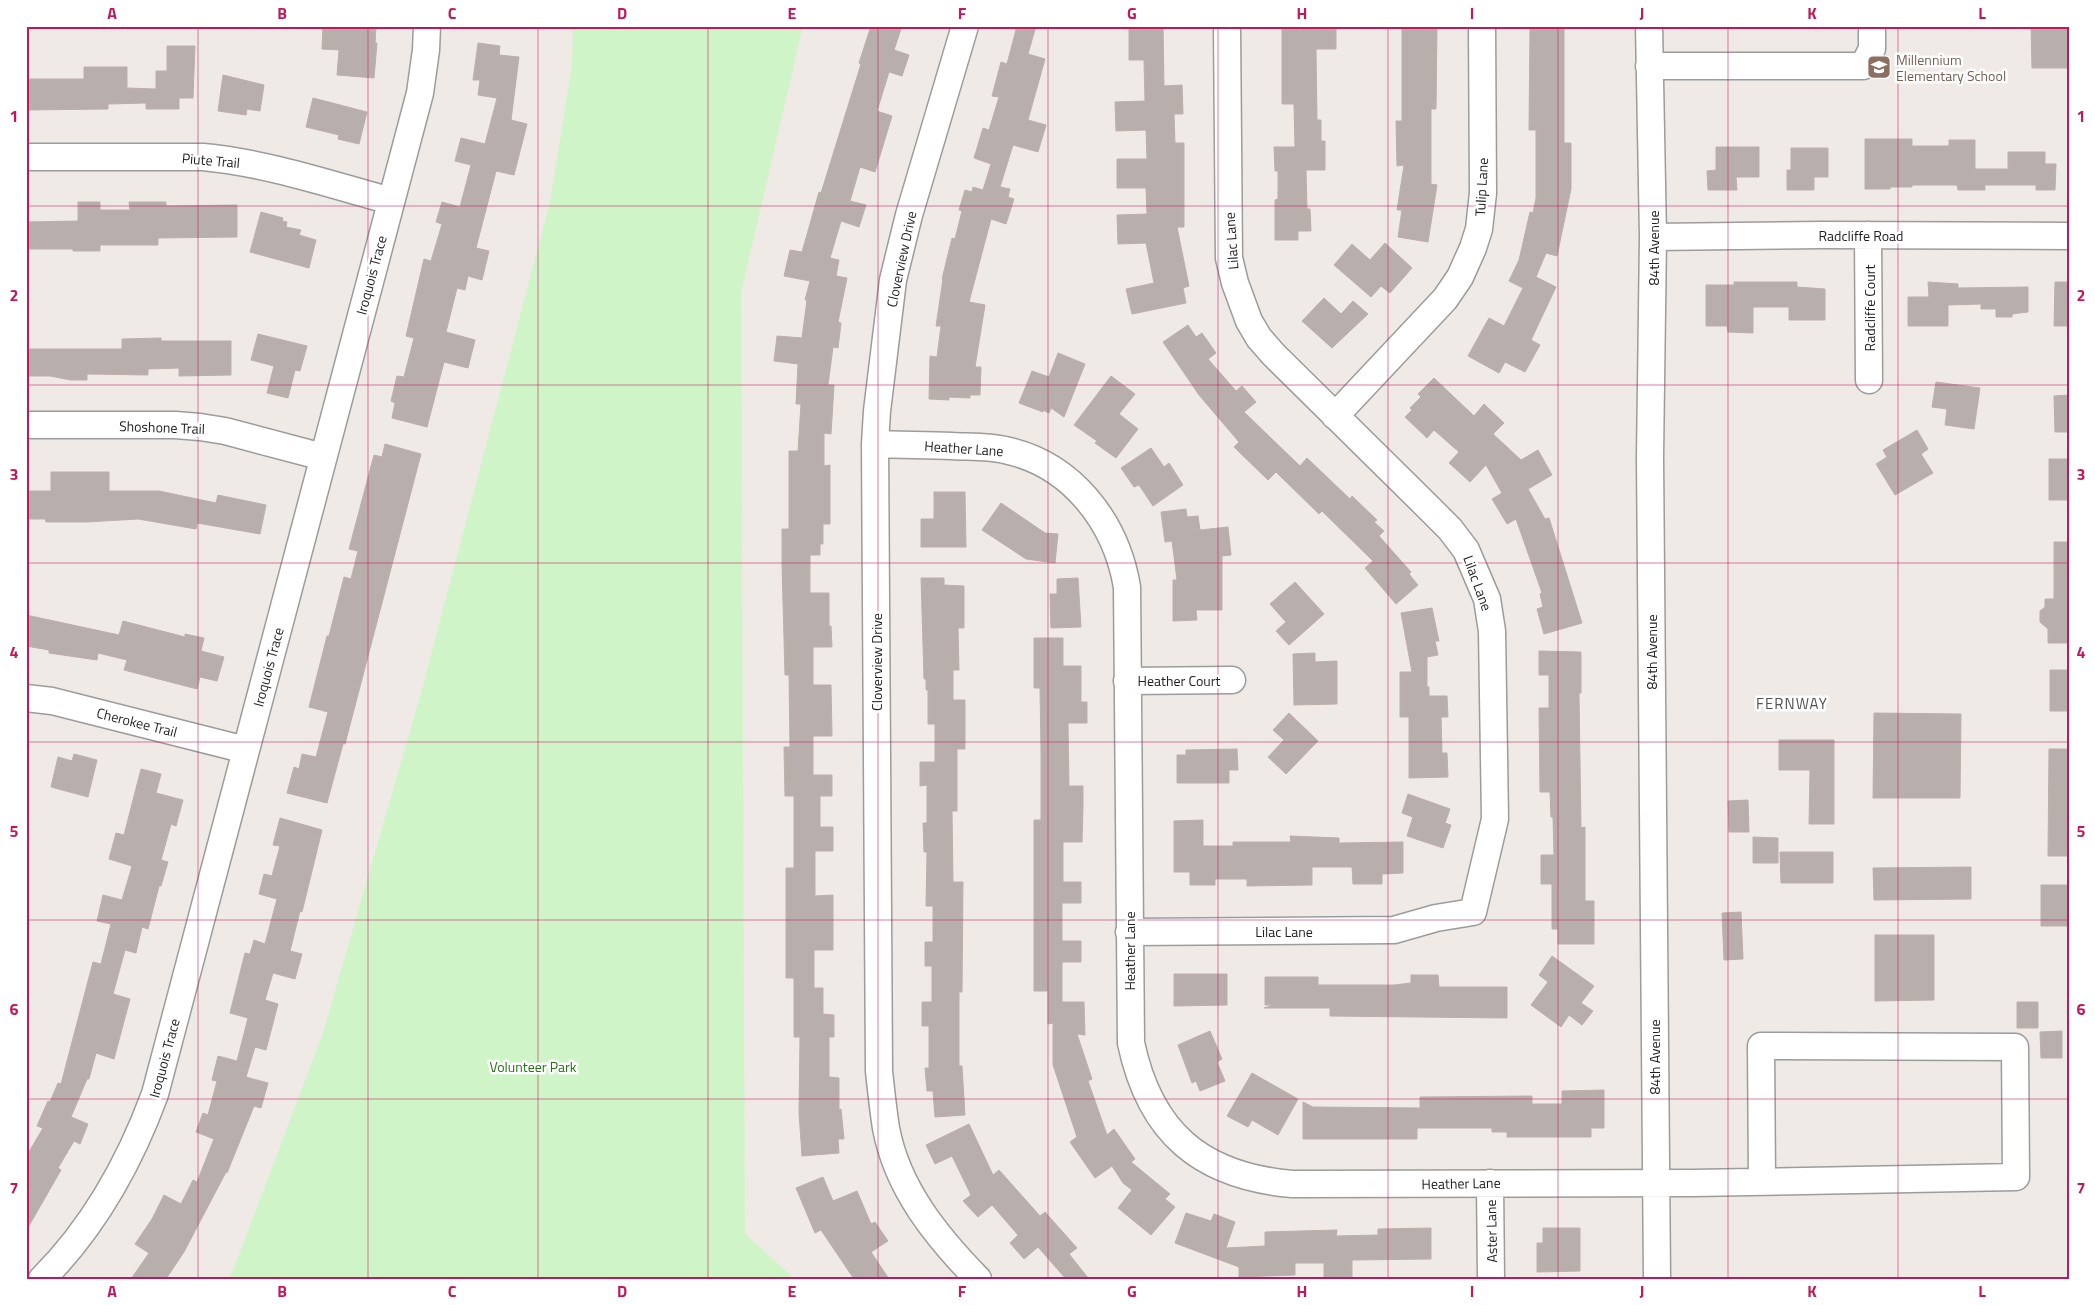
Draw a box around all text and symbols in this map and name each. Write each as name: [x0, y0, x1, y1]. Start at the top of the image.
text: A: [107, 1, 117, 25]
text: B: [277, 1, 287, 25]
text: C: [448, 1, 457, 25]
text: D: [617, 1, 627, 25]
text: E: [788, 1, 797, 25]
text: F: [958, 1, 967, 25]
text: G: [1127, 1, 1137, 25]
text: H: [1297, 1, 1307, 25]
text: I: [1470, 1, 1474, 25]
text: J: [1640, 1, 1644, 25]
text: K: [1807, 1, 1817, 25]
text: L: [1978, 1, 1986, 25]
place label: Millennium Elementary School: [1896, 49, 2006, 86]
school or university icon: Millennium Elementary School: [1866, 54, 1892, 80]
text: 1: [10, 104, 18, 128]
text: 1: [2077, 104, 2085, 128]
street label: Piute Trail: [181, 147, 241, 173]
street label: Tulip Lane: [1469, 157, 1493, 217]
street label: Cloverview Drive: [881, 209, 921, 309]
street label: 84th Avenue: [1643, 211, 1664, 285]
street label: Lilac Lane: [1219, 212, 1243, 270]
street label: Radcliffe Road: [1818, 225, 1904, 246]
street label: Iroquois Trace: [350, 233, 392, 317]
street label: Radcliffe Court: [1859, 265, 1880, 351]
text: 2: [10, 283, 18, 307]
text: 2: [2077, 283, 2085, 307]
street label: Shoshone Trail: [119, 415, 205, 439]
street label: Heather Lane: [924, 435, 1004, 461]
text: 3: [10, 462, 18, 486]
text: 3: [2077, 462, 2085, 486]
street label: Lilac Lane: [1458, 552, 1498, 614]
street label: Cloverview Drive: [866, 613, 887, 711]
street label: 84th Avenue: [1641, 615, 1662, 689]
street label: Iroquois Trace: [247, 625, 289, 709]
text: 4: [10, 640, 19, 664]
text: 4: [2077, 640, 2086, 664]
street label: Heather Court: [1138, 670, 1221, 691]
district label: FERNWAY: [1756, 692, 1828, 715]
street label: Cherokee Trail: [94, 702, 180, 742]
text: 5: [10, 819, 19, 843]
text: 5: [2077, 819, 2086, 843]
street label: Heather Lane: [1119, 911, 1140, 991]
street label: Lilac Lane: [1255, 921, 1313, 942]
text: 6: [10, 997, 19, 1021]
text: 6: [2077, 997, 2086, 1021]
street label: Iroquois Trace: [143, 1016, 185, 1100]
street label: 84th Avenue: [1644, 1020, 1665, 1094]
park label: Volunteer Park: [489, 1056, 577, 1077]
street label: Heather Lane: [1421, 1172, 1501, 1194]
text: 7: [10, 1176, 18, 1200]
text: 7: [2077, 1176, 2085, 1200]
street label: Aster Lane: [1480, 1199, 1502, 1263]
text: A: [107, 1279, 117, 1303]
text: B: [277, 1279, 287, 1303]
text: C: [448, 1279, 457, 1303]
text: D: [617, 1279, 627, 1303]
text: E: [788, 1279, 797, 1303]
text: F: [958, 1279, 967, 1303]
text: G: [1127, 1279, 1137, 1303]
text: H: [1297, 1279, 1307, 1303]
text: I: [1470, 1279, 1474, 1303]
text: J: [1640, 1279, 1644, 1303]
text: K: [1807, 1279, 1817, 1303]
text: L: [1978, 1279, 1986, 1303]

